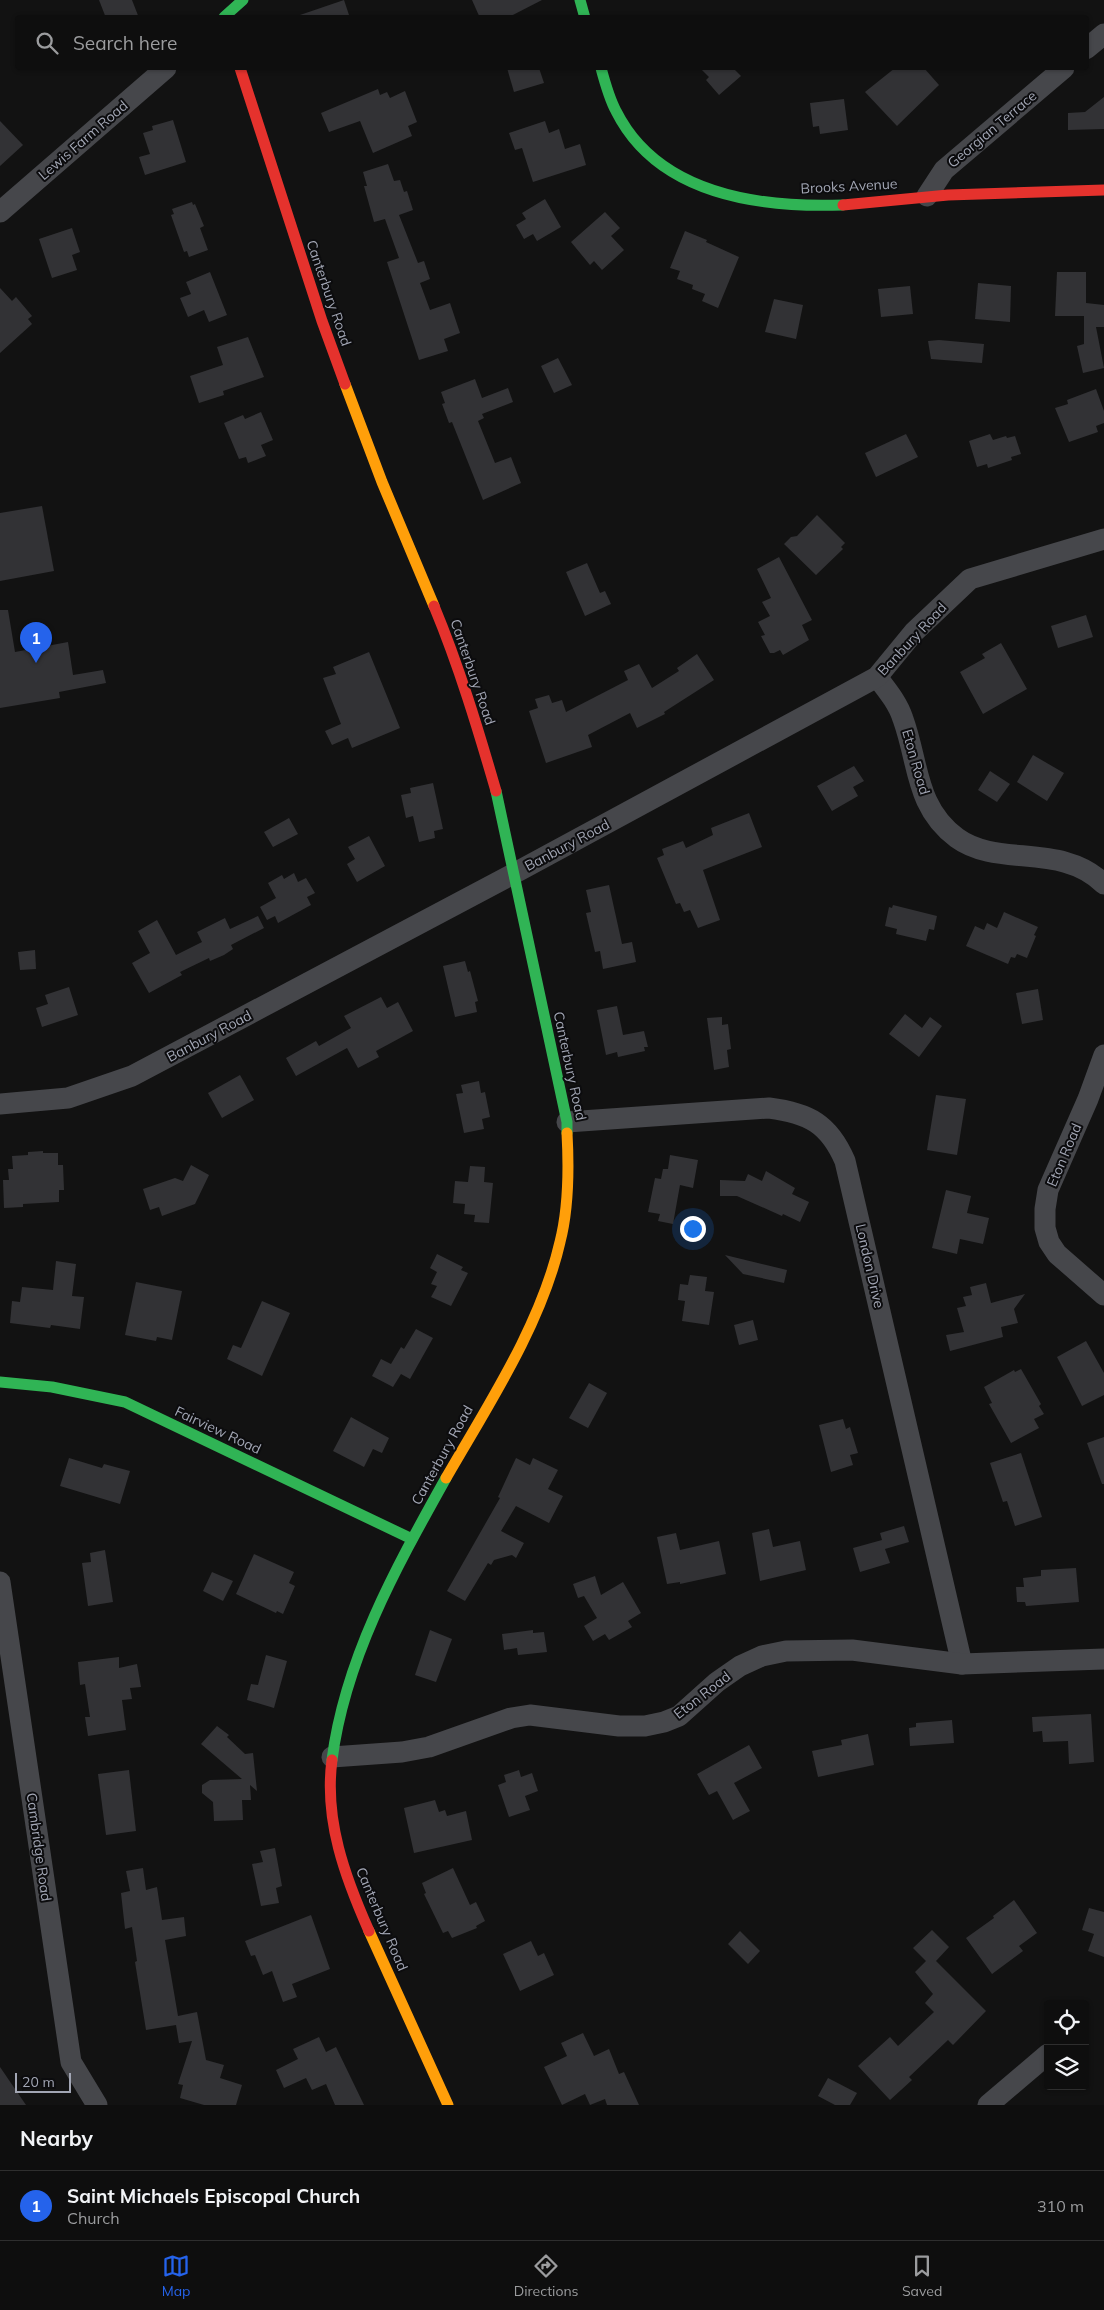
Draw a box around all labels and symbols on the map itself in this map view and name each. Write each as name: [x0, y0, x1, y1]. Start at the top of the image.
street label: Georgian Terrace: [944, 87, 1040, 171]
street label: Lewis Farm Road: [35, 96, 131, 184]
street label: Brooks Avenue: [800, 174, 898, 198]
street label: Canterbury Road: [302, 238, 356, 348]
street label: Banbury Road: [874, 599, 950, 679]
street label: Canterbury Road: [446, 617, 500, 727]
pin: 1: [20, 622, 52, 663]
street label: Eton Road: [898, 727, 934, 797]
street label: Banbury Road: [521, 815, 613, 875]
street label: Banbury Road: [163, 1006, 255, 1066]
street label: Canterbury Road: [550, 1010, 590, 1122]
street label: Eton Road: [1043, 1121, 1085, 1189]
your location: [680, 1216, 706, 1242]
street label: London Drive: [852, 1222, 888, 1310]
street label: Fairview Road: [172, 1402, 264, 1458]
street label: Canterbury Road: [407, 1402, 477, 1508]
street label: Eton Road: [670, 1667, 734, 1723]
street label: Cambridge Road: [22, 1792, 56, 1902]
street label: Canterbury Road: [352, 1864, 412, 1974]
scale bar: [15, 2070, 71, 2093]

